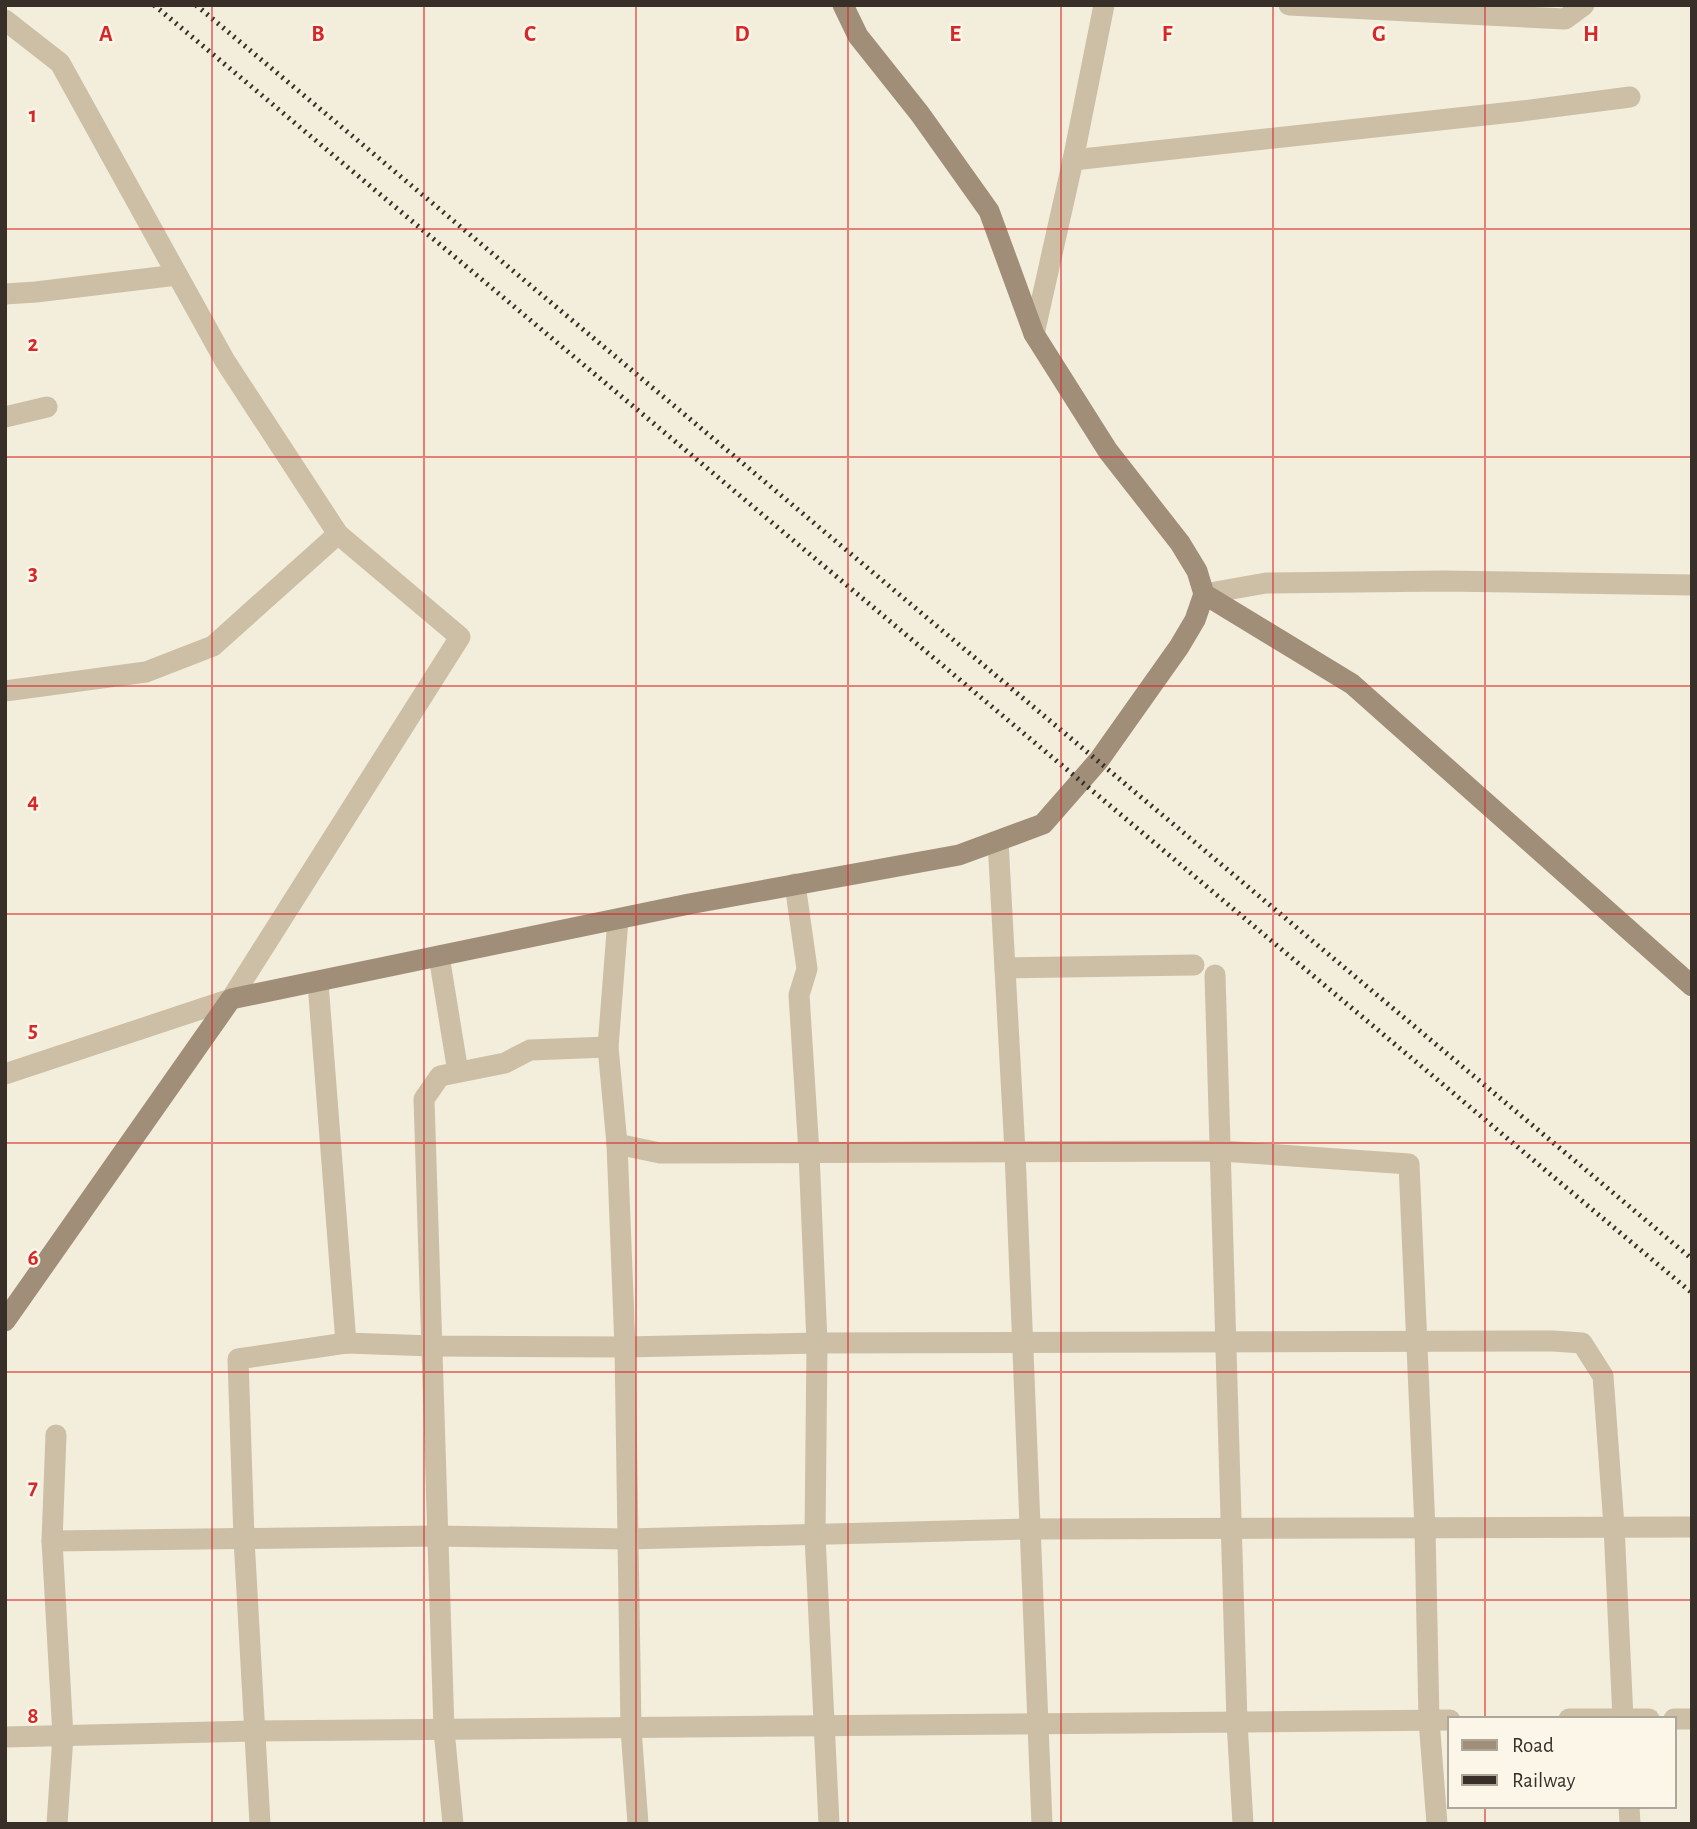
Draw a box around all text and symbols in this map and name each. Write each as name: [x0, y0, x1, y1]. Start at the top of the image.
text: A: [99, 23, 113, 46]
text: B: [311, 23, 325, 46]
text: C: [524, 23, 536, 46]
text: D: [734, 23, 750, 46]
text: E: [949, 23, 961, 46]
text: F: [1162, 23, 1173, 46]
text: G: [1372, 23, 1386, 46]
text: H: [1583, 23, 1599, 46]
text: 1: [29, 104, 37, 127]
text: 2: [28, 333, 39, 356]
text: 3: [28, 562, 38, 585]
text: 4: [27, 790, 39, 813]
text: 5: [28, 1019, 38, 1042]
text: 6: [27, 1247, 39, 1270]
text: 7: [28, 1476, 38, 1499]
text: 8: [27, 1705, 39, 1728]
legend: [1448, 1717, 1676, 1808]
text: Road: [1512, 1735, 1554, 1756]
text: Railway: [1512, 1770, 1575, 1791]

